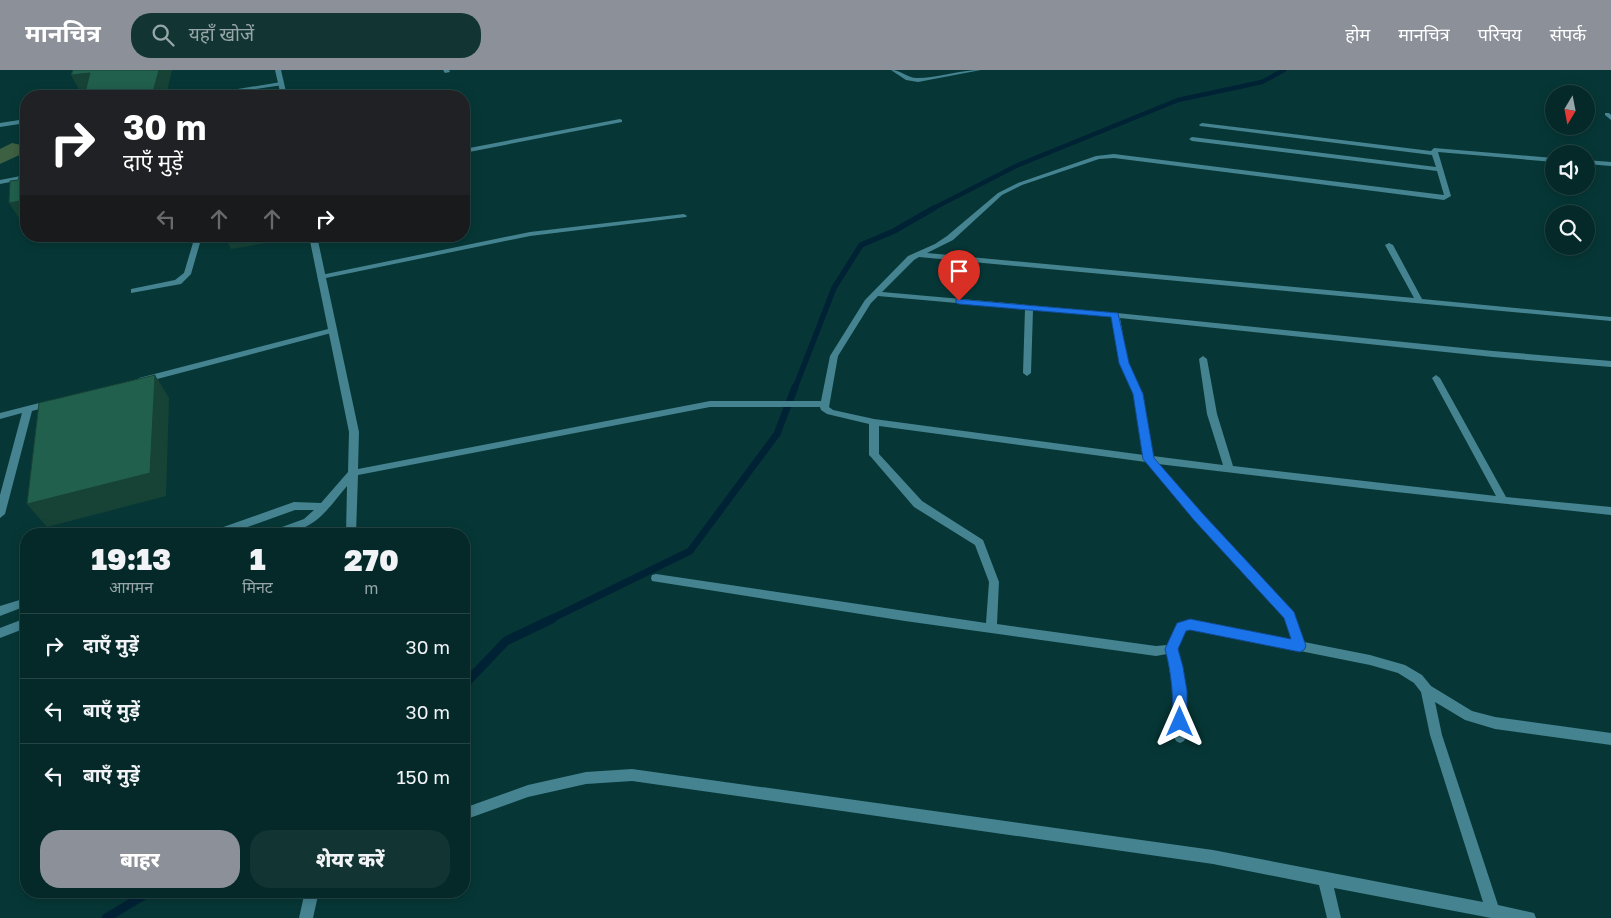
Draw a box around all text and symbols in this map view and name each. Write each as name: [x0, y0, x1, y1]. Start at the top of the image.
search box: [131, 13, 481, 58]
text: मानचित्र: [25, 18, 101, 47]
icon: search: [149, 21, 177, 49]
text: यहाँ खोजें: [189, 22, 254, 45]
text: होम: [1345, 23, 1370, 45]
text: मानचित्र: [1398, 23, 1450, 45]
text: परिचय: [1478, 23, 1522, 45]
text: संपर्क: [1550, 23, 1586, 45]
north arrow: [1545, 85, 1595, 135]
map controls: [1545, 85, 1595, 255]
text: 30 m: [123, 106, 206, 148]
icon: right: [40, 110, 105, 175]
button: sound: [1545, 145, 1595, 195]
text: दाएँ मुड़ें: [123, 148, 183, 175]
icon: left: [152, 205, 180, 233]
icon: ahead: [205, 205, 233, 233]
icon: ahead: [258, 205, 286, 233]
icon: right: [311, 205, 339, 233]
button: search: [1545, 205, 1595, 255]
pin: [938, 250, 980, 301]
icon: arrive: [945, 257, 973, 285]
text: 19:13: [91, 541, 171, 577]
text: 1: [250, 541, 265, 577]
text: 270: [344, 542, 399, 578]
text: आगमन: [109, 577, 153, 597]
text: मिनट: [242, 577, 273, 597]
text: m: [364, 578, 379, 598]
icon: right: [40, 632, 68, 660]
text: दाएँ मुड़ें: [83, 633, 139, 656]
text: 30 m: [406, 635, 450, 658]
position arrow: [1153, 695, 1205, 747]
icon: left: [40, 697, 68, 725]
text: बाएँ मुड़ें: [83, 698, 140, 721]
text: 30 m: [406, 700, 450, 723]
icon: left: [40, 762, 68, 790]
text: बाएँ मुड़ें: [83, 763, 140, 786]
text: 150 m: [396, 765, 450, 788]
button: बाहर: [40, 830, 240, 888]
button: शेयर करें: [250, 830, 450, 888]

